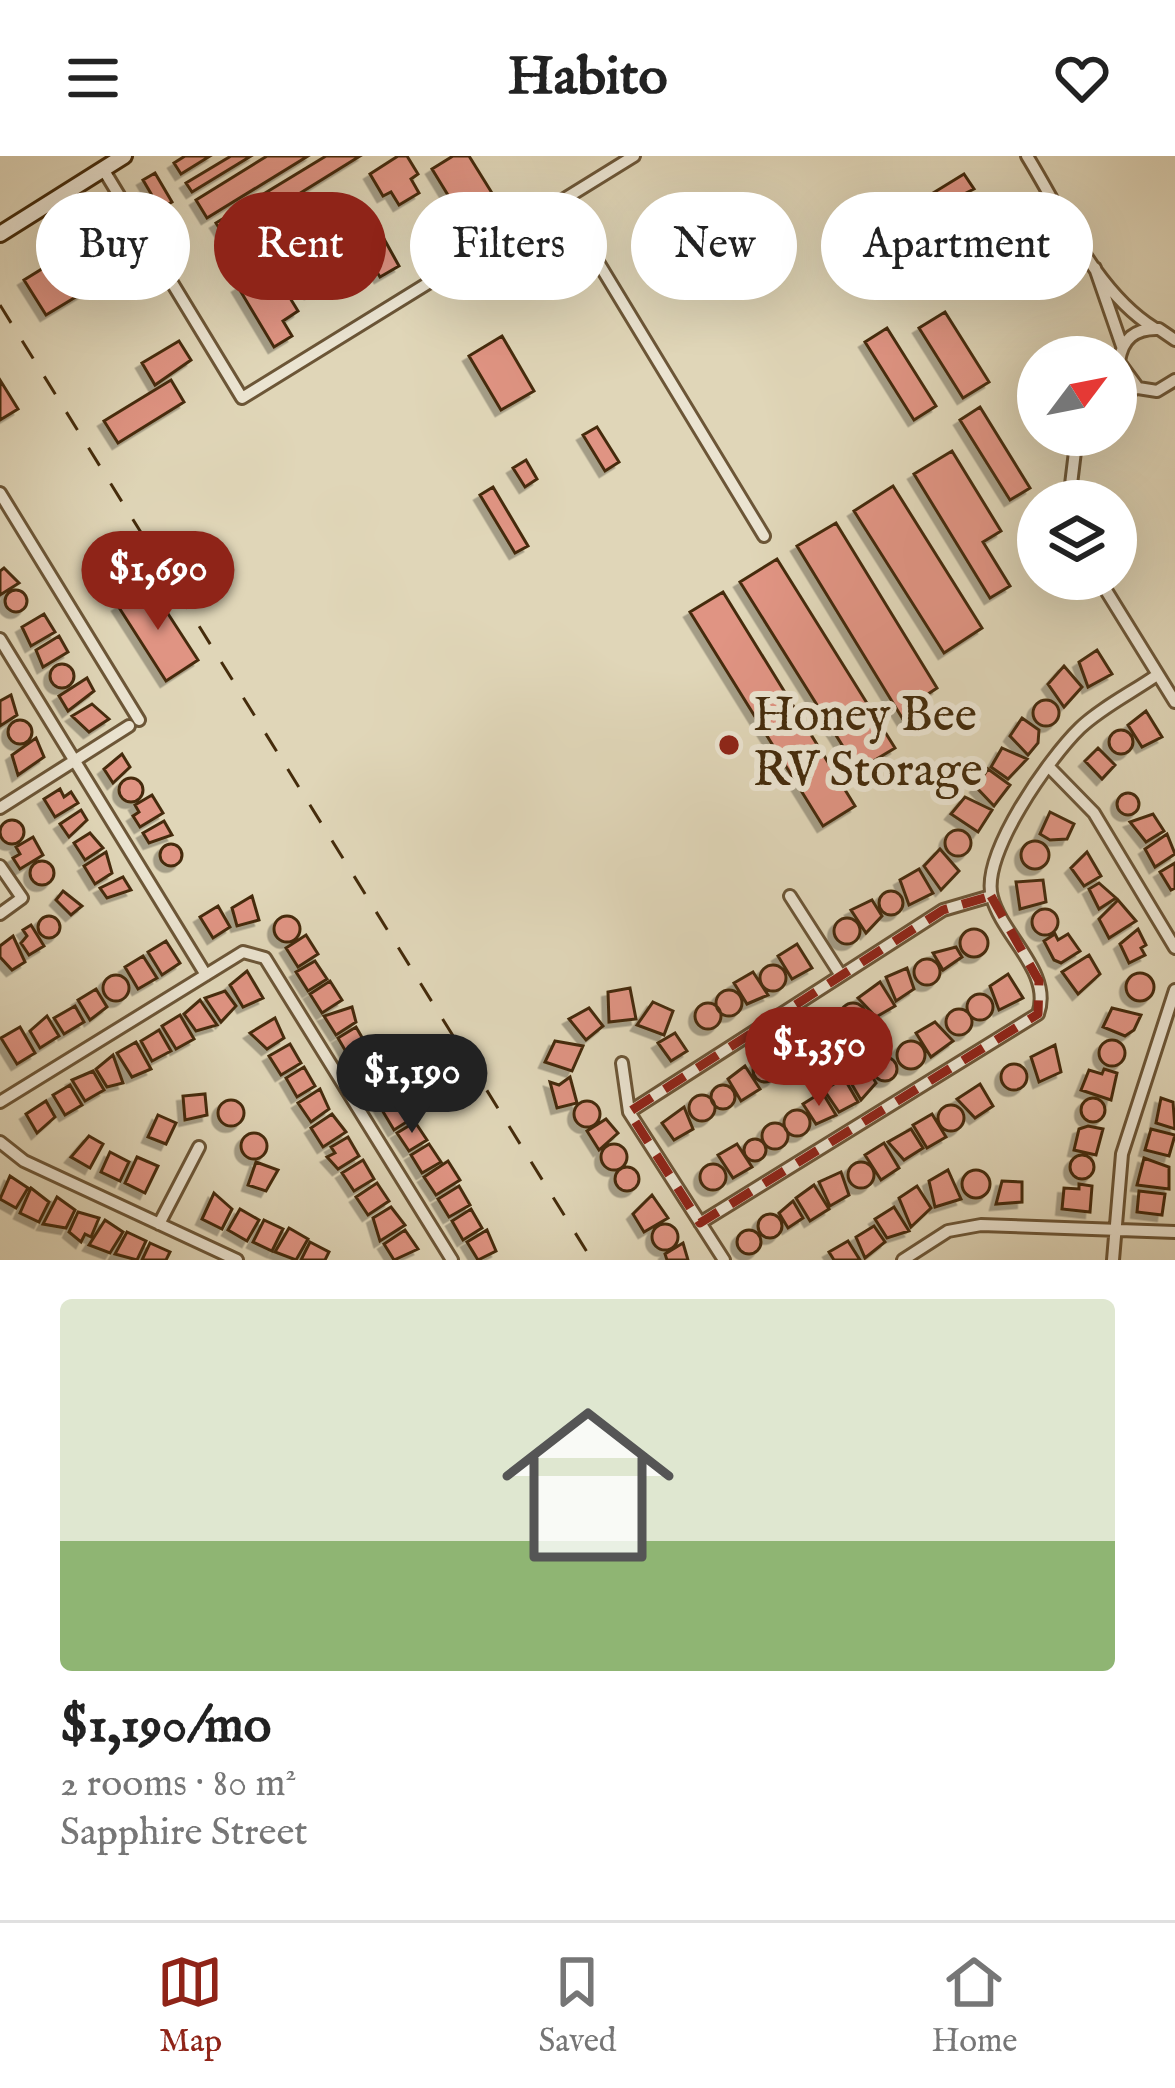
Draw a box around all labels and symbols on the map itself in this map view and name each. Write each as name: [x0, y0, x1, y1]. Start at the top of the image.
north arrow: [1017, 336, 1137, 456]
pin: $1,690: [60, 531, 256, 633]
place label: Honey Bee RV Storage: [753, 687, 983, 802]
marker: Honey Bee RV Storage: [716, 732, 742, 758]
pin: $1,350: [721, 1007, 917, 1109]
pin: $1,190: [314, 1034, 510, 1136]

